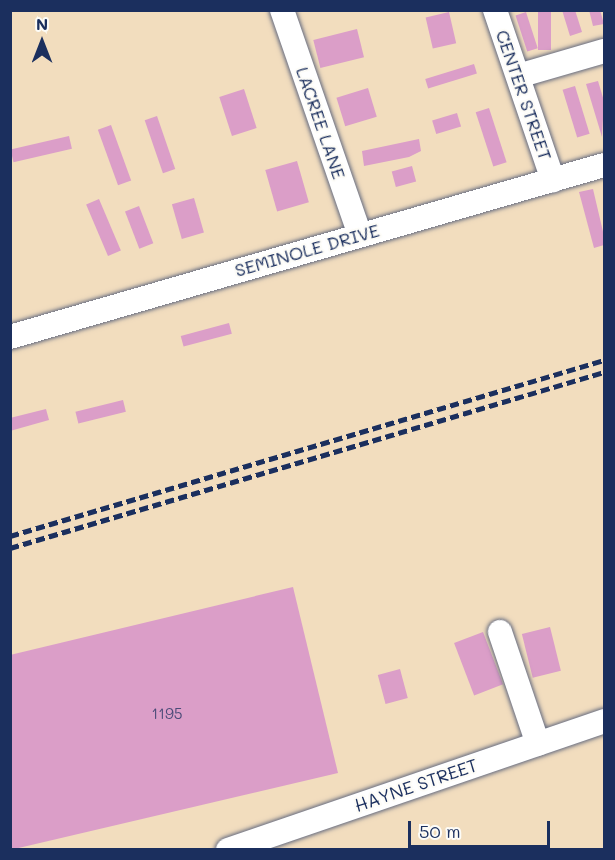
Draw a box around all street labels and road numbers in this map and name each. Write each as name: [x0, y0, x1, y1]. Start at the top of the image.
street label: CENTER STREET: [492, 27, 556, 163]
street label: LACREE LANE: [292, 64, 350, 182]
street label: SEMINOLE DRIVE: [232, 219, 382, 281]
street label: HAYNE STREET: [352, 754, 480, 816]

